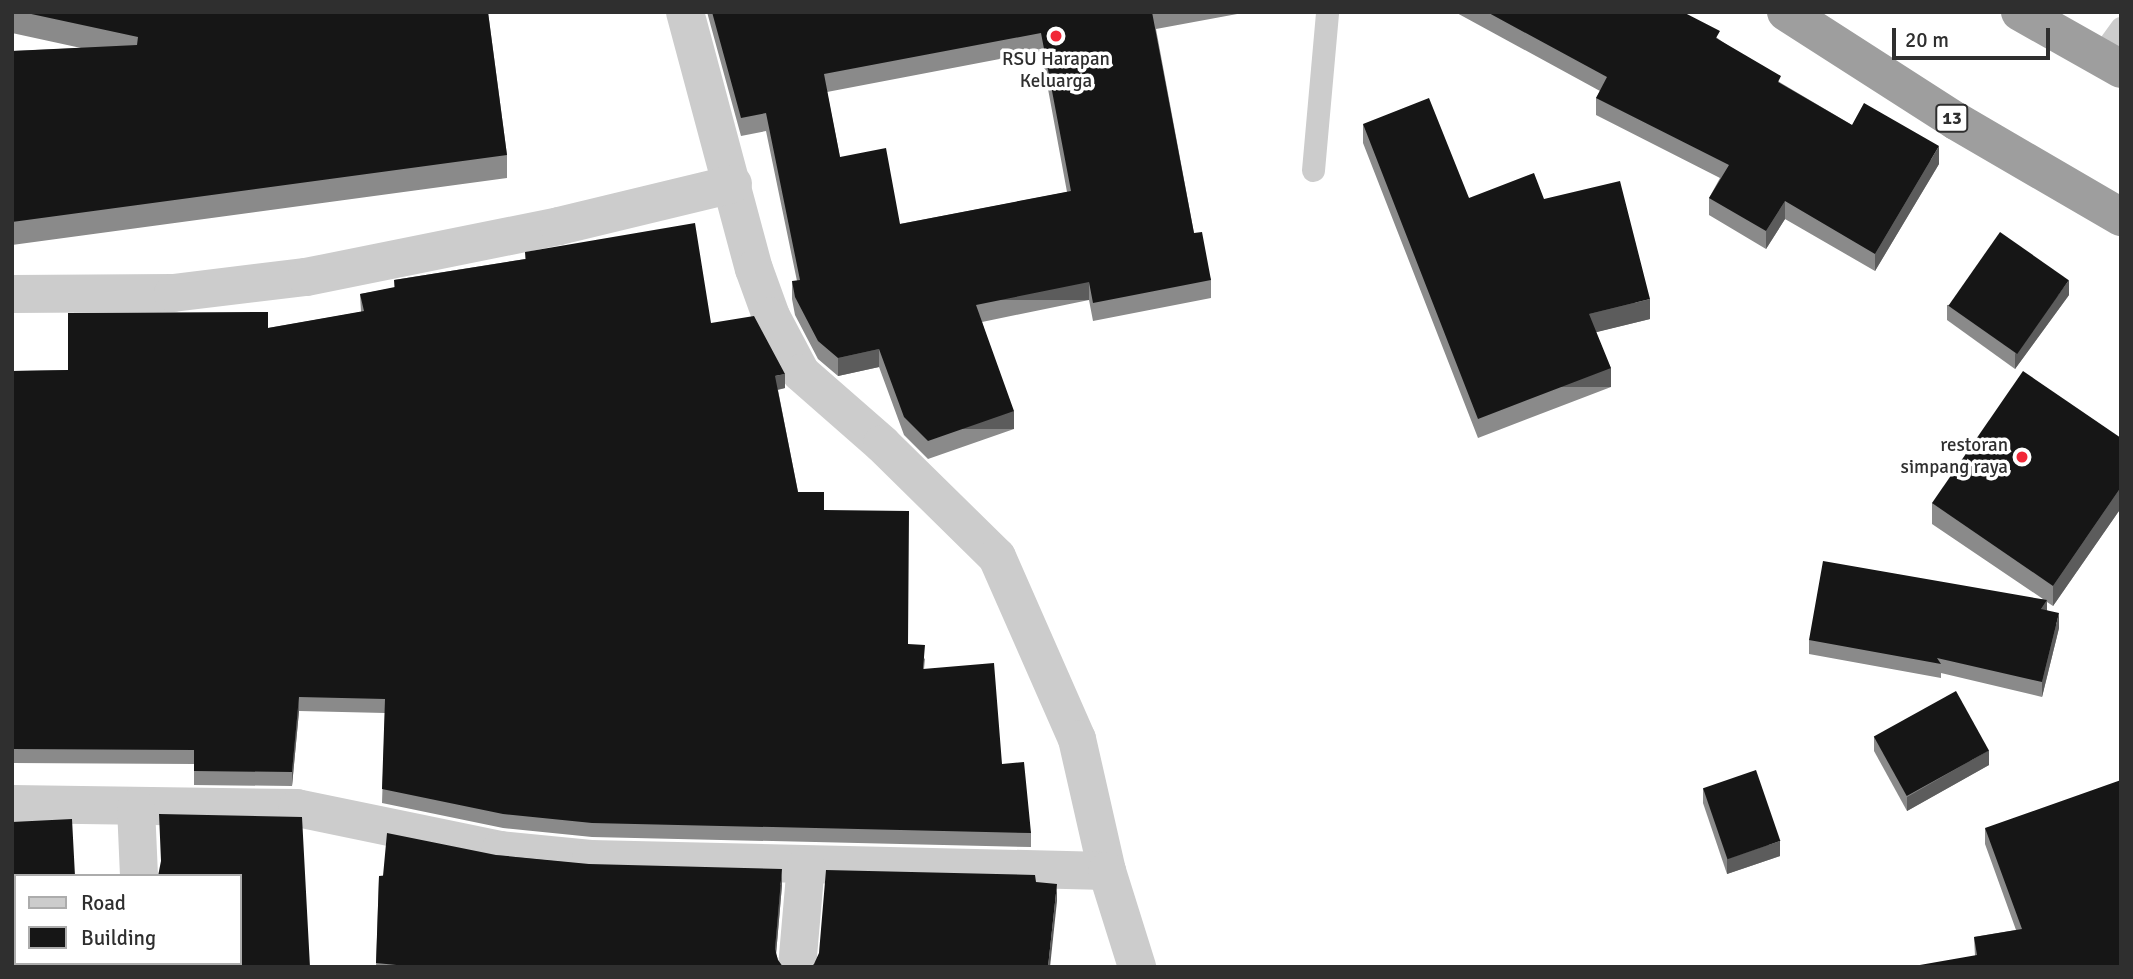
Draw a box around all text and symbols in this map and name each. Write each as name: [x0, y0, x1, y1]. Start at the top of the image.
scale bar: [1895, 14, 2052, 58]
marker: RSU Harapan Keluarga: [1046, 26, 1066, 46]
text: 20 m: [1905, 27, 1949, 53]
place label: RSU Harapan Keluarga: [1002, 49, 1110, 93]
road number: 13: [1934, 104, 1969, 132]
place label: restoran simpang raya: [1901, 435, 2008, 479]
marker: restoran simpang raya: [2014, 449, 2030, 465]
legend: [14, 874, 242, 965]
text: Road: [81, 890, 126, 916]
text: Building: [81, 925, 156, 951]

